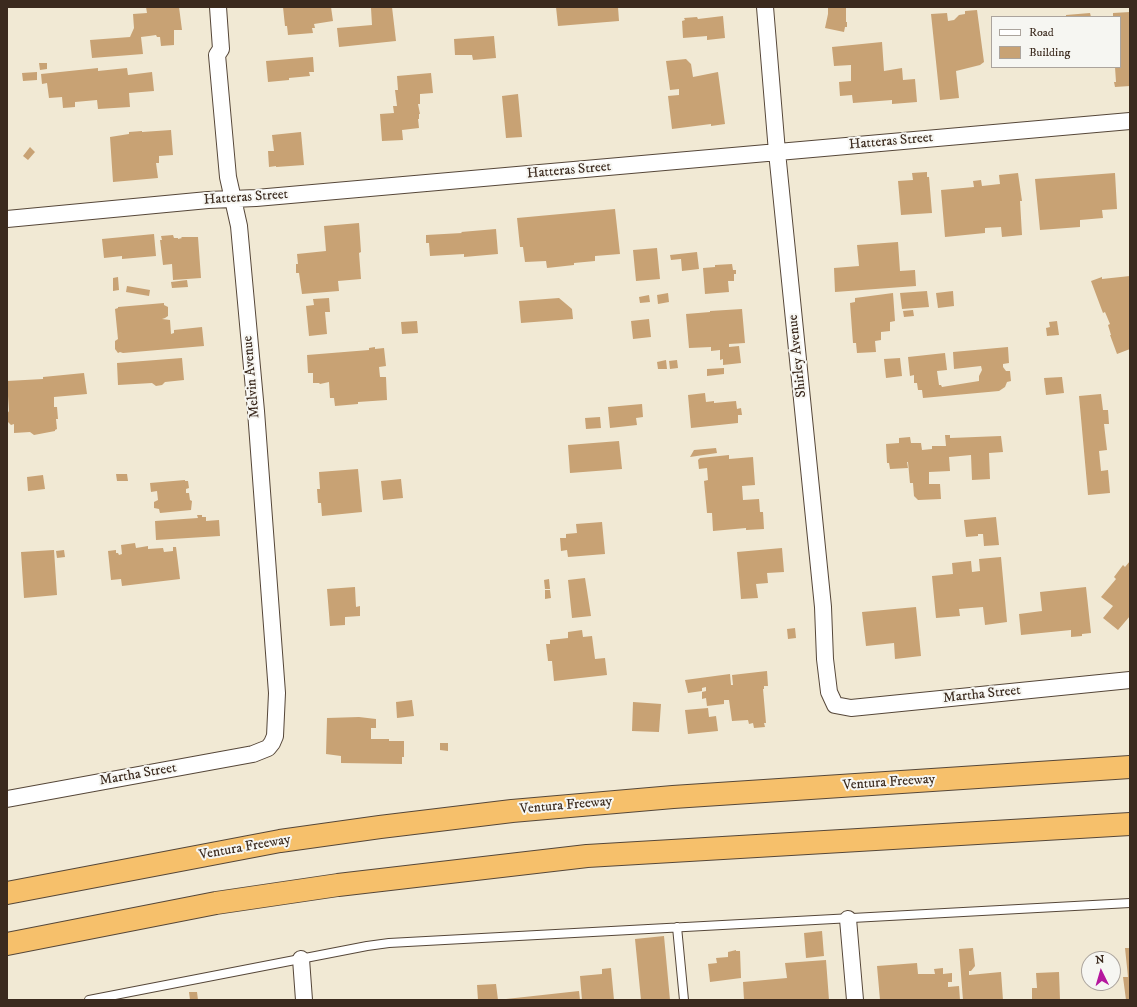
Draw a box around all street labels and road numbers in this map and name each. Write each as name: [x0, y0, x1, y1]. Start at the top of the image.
street label: Hatteras Street: [848, 130, 934, 154]
street label: Hatteras Street: [526, 159, 612, 183]
street label: Hatteras Street: [203, 187, 289, 209]
street label: Shirley Avenue: [785, 314, 811, 398]
street label: Melvin Avenue: [240, 335, 264, 419]
street label: Martha Street: [942, 683, 1022, 707]
street label: Martha Street: [98, 760, 178, 790]
street label: Ventura Freeway: [842, 771, 936, 795]
street label: Ventura Freeway: [519, 794, 613, 818]
street label: Ventura Freeway: [198, 832, 292, 864]

